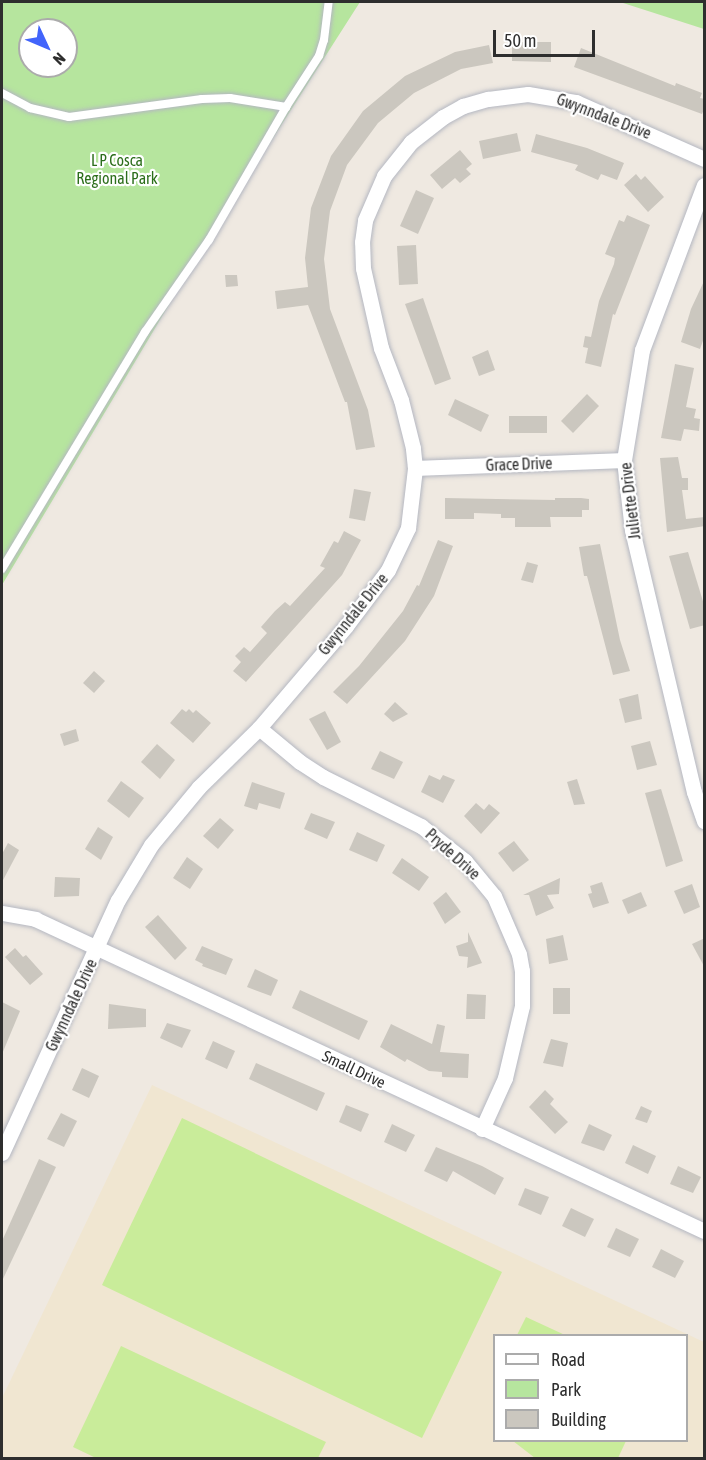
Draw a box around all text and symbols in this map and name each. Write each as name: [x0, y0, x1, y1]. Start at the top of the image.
north arrow: [18, 18, 78, 78]
scale bar: [496, 18, 598, 56]
text: 50 m: [504, 30, 536, 51]
text: N: [50, 49, 69, 69]
street label: Gwynndale Drive: [554, 89, 654, 143]
park label: L P Cosca Regional Park: [76, 150, 158, 188]
street label: Grace Drive: [485, 453, 553, 475]
street label: Juliette Drive: [616, 461, 644, 541]
street label: Gwynndale Drive: [314, 569, 392, 659]
street label: Pryde Drive: [422, 824, 484, 884]
street label: Gwynndale Drive: [41, 956, 101, 1054]
street label: Small Drive: [319, 1046, 389, 1092]
legend: [493, 1334, 688, 1442]
text: Road: [551, 1349, 585, 1370]
text: Park: [551, 1379, 581, 1400]
text: Building: [551, 1409, 606, 1430]

